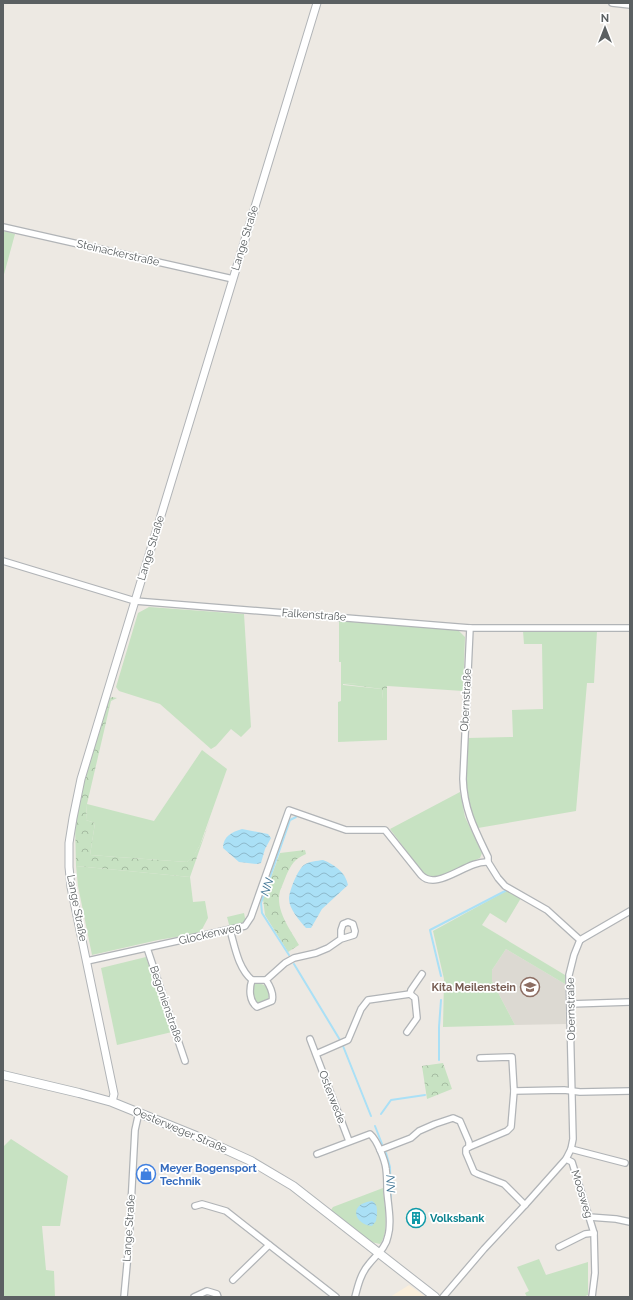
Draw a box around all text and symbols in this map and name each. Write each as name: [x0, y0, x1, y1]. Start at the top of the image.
north arrow: [585, 8, 625, 48]
text: N: [601, 12, 609, 25]
street label: Lange Straße: [229, 203, 261, 272]
street label: Steinackerstraße: [75, 237, 161, 269]
street label: Lange Straße: [135, 513, 167, 582]
street label: Falkenstraße: [281, 606, 347, 624]
street label: Obernstraße: [458, 668, 474, 732]
street label: Lange Straße: [64, 874, 90, 943]
water label: NN: [257, 876, 277, 898]
street label: Glockenweg: [177, 920, 243, 948]
street label: Begonienstraße: [147, 964, 185, 1045]
school or university icon: Kita Meilenstein: [519, 976, 541, 998]
street label: Obernstraße: [564, 977, 578, 1041]
place label: Kita Meilenstein: [432, 981, 516, 994]
street label: Osterwede: [316, 1069, 348, 1126]
street label: Oesterweger Straße: [131, 1104, 230, 1156]
place label: Meyer Bogensport Technik: [160, 1162, 258, 1188]
shop icon: Meyer Bogensport Technik: [135, 1163, 157, 1185]
street label: Moosweg: [568, 1168, 596, 1220]
water label: NN: [384, 1175, 398, 1193]
street label: Lange Straße: [120, 1193, 138, 1262]
building icon: Volksbank: [405, 1207, 427, 1229]
place label: Volksbank: [430, 1212, 485, 1225]

